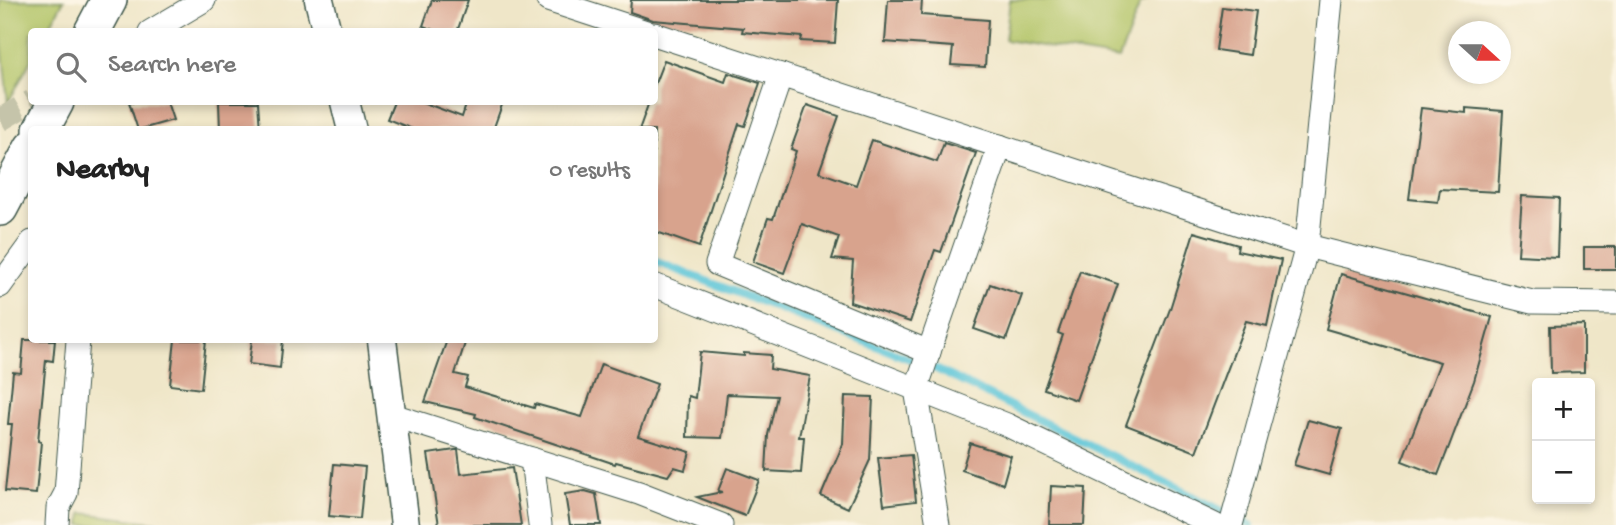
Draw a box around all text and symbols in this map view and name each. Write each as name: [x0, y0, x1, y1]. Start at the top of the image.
north arrow: [1448, 21, 1511, 84]
search box: [28, 28, 658, 105]
icon: search: [52, 48, 90, 86]
text: Search here: [108, 51, 236, 82]
text: Nearby: [56, 154, 149, 189]
text: 0 results: [549, 158, 630, 185]
map controls: [1532, 378, 1595, 504]
button: +: [1532, 378, 1595, 441]
button: −: [1532, 441, 1595, 504]

